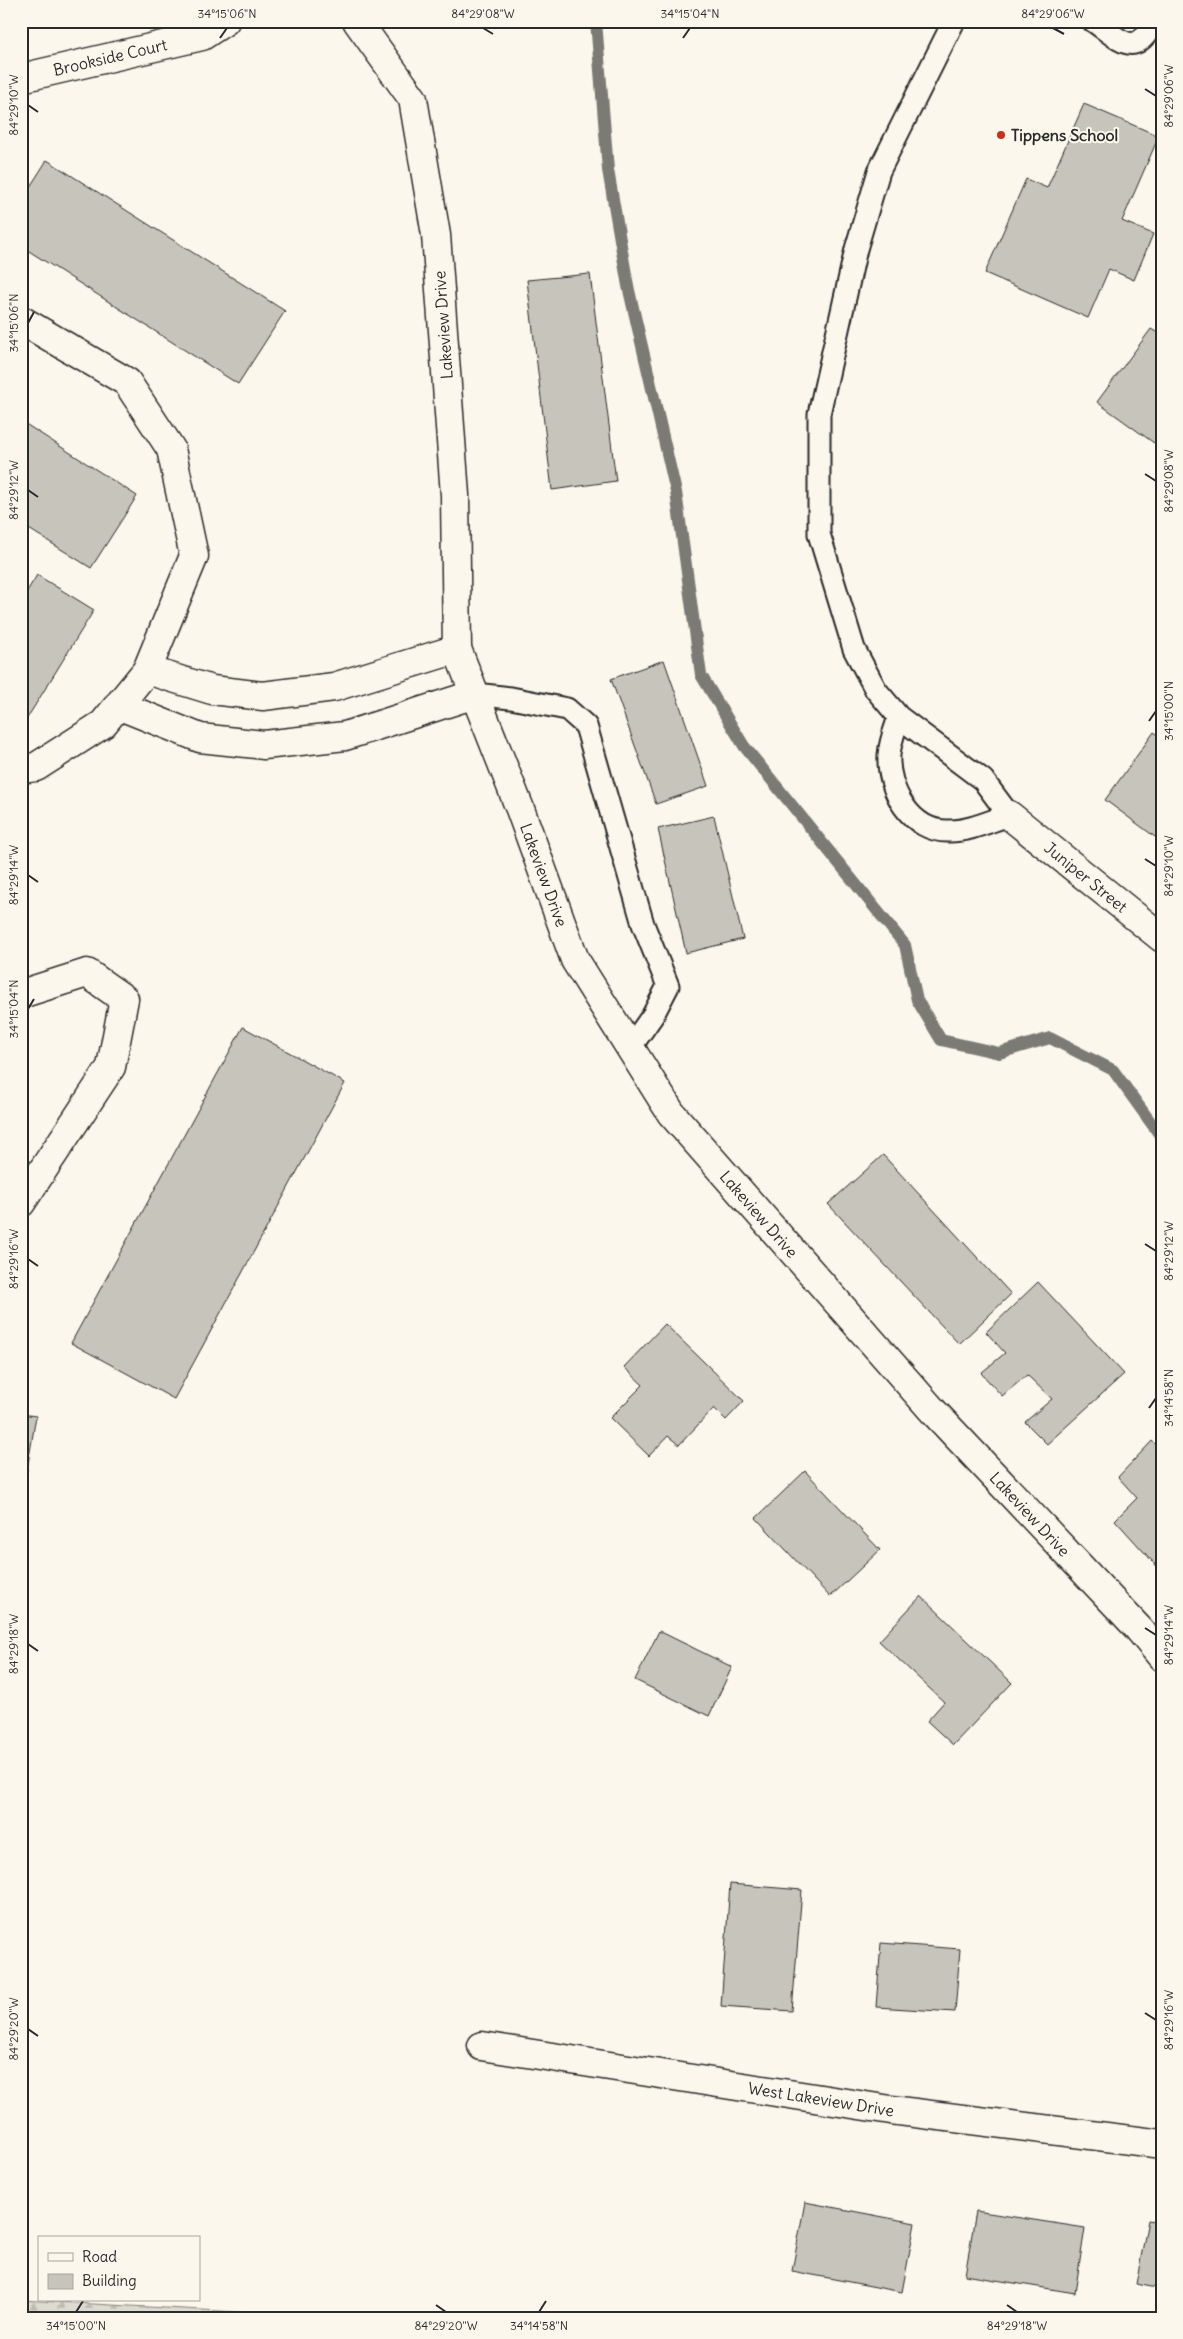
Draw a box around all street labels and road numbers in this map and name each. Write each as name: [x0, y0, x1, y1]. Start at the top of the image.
street label: Brookside Court: [51, 34, 169, 80]
street label: Lakeview Drive: [429, 270, 457, 380]
street label: Lakeview Drive: [516, 821, 572, 929]
street label: Juniper Street: [1040, 837, 1132, 917]
street label: Lakeview Drive: [716, 1166, 802, 1262]
street label: Lakeview Drive: [986, 1467, 1074, 1561]
street label: West Lakeview Drive: [747, 2078, 895, 2120]

